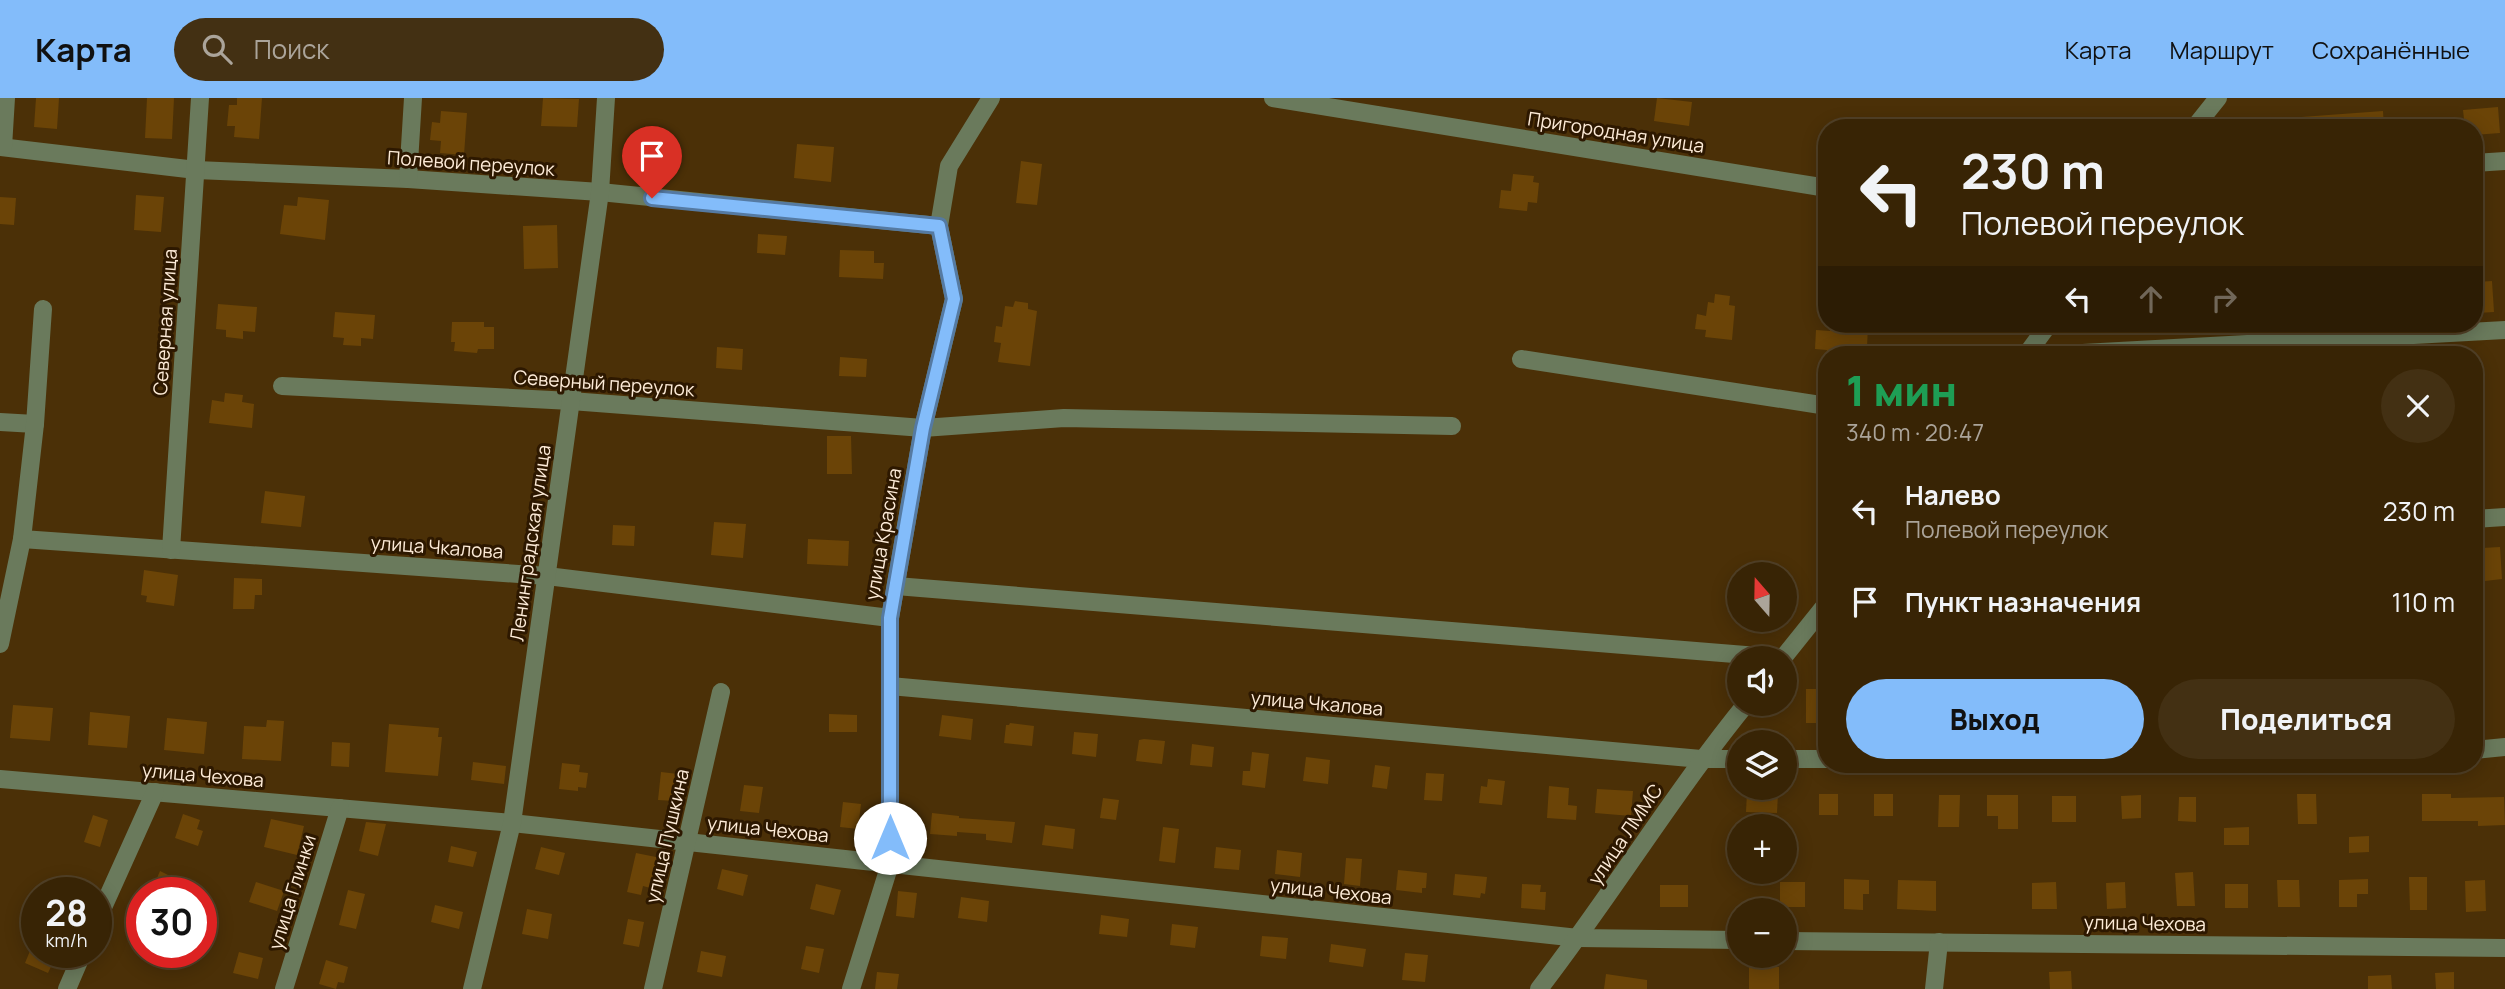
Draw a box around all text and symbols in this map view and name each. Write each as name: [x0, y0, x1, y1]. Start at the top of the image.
search box: [174, 18, 664, 81]
text: Карта: [35, 27, 132, 72]
icon: search: [198, 30, 236, 68]
text: Поиск: [254, 31, 329, 67]
text: Карта: [2065, 33, 2132, 66]
text: Маршрут: [2170, 33, 2274, 66]
text: Сохранённые: [2312, 33, 2470, 66]
street label: Пригородная улица: [1526, 105, 1706, 159]
pin: [622, 126, 682, 198]
icon: arrive: [633, 137, 671, 175]
text: 230 m: [1961, 137, 2105, 204]
street label: Полевой переулок: [386, 144, 556, 182]
icon: left: [1846, 147, 1937, 238]
text: Полевой переулок: [1961, 201, 2244, 245]
street label: Северная улица: [147, 248, 183, 396]
icon: left: [2059, 280, 2097, 318]
icon: ahead: [2132, 280, 2170, 318]
icon: right: [2205, 280, 2243, 318]
text: 1 мин: [1846, 361, 1957, 419]
street label: Северный переулок: [513, 364, 696, 402]
button: close: [2381, 369, 2455, 443]
text: 340 m · 20:47: [1846, 416, 1984, 448]
street label: Ленинградская улица: [503, 443, 557, 643]
street label: улица Красина: [859, 466, 907, 602]
text: Налево: [1905, 477, 2001, 513]
icon: left: [1846, 492, 1884, 530]
text: 230 m: [2383, 493, 2455, 529]
text: Полевой переулок: [1905, 513, 2108, 545]
street label: улица Чкалова: [370, 529, 504, 565]
north arrow: [1727, 562, 1797, 632]
map controls: [1727, 562, 1797, 968]
icon: arrive: [1846, 583, 1884, 621]
text: Пункт назначения: [1905, 584, 2141, 620]
text: 110 m: [2392, 584, 2455, 620]
button: sound: [1727, 646, 1797, 716]
button: Выход: [1846, 679, 2144, 759]
button: Поделиться: [2158, 679, 2455, 759]
street label: улица Чкалова: [1250, 684, 1384, 722]
button: layers: [1727, 730, 1797, 800]
street label: улица Чехова: [141, 757, 265, 793]
street label: улица Пушкина: [639, 766, 695, 906]
street label: улица ЛММС: [1582, 779, 1668, 889]
position arrow: [853, 801, 927, 875]
street label: улица Чехова: [706, 810, 830, 848]
button: +: [1727, 814, 1797, 884]
street label: улица Глинки: [262, 831, 322, 953]
street label: улица Чехова: [1269, 872, 1393, 910]
speed limit sign: 30: [126, 877, 217, 968]
text: 28: [45, 889, 88, 937]
button: −: [1727, 898, 1797, 968]
street label: улица Чехова: [2084, 909, 2206, 937]
text: km/h: [46, 928, 87, 952]

